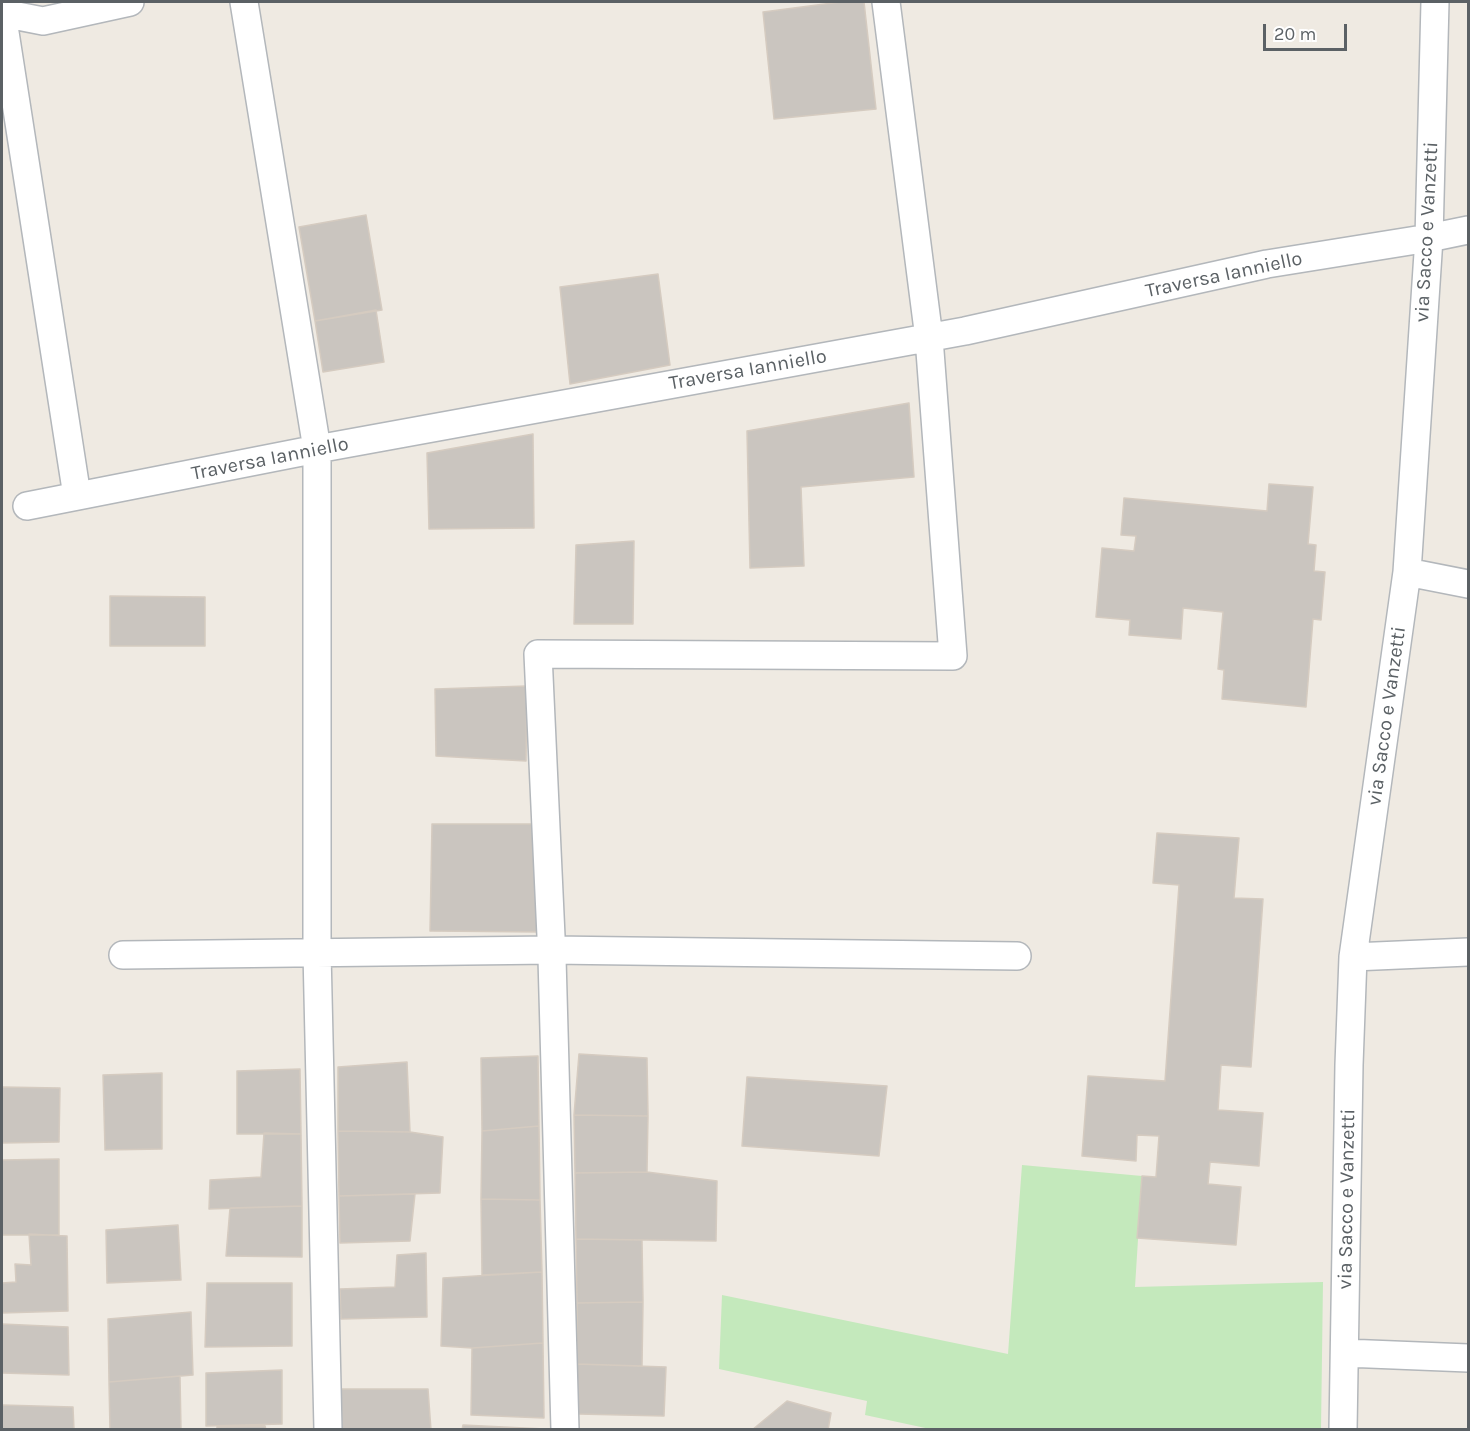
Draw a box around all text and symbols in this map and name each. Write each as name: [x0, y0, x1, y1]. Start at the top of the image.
scale bar: [1266, 12, 1350, 50]
text: 20 m: [1274, 23, 1316, 45]
street label: via Sacco e Vanzetti: [1410, 141, 1444, 323]
street label: Traversa Ianniello: [1143, 247, 1305, 303]
street label: Traversa Ianniello: [667, 344, 829, 396]
street label: Traversa Ianniello: [189, 432, 351, 486]
street label: via Sacco e Vanzetti: [1363, 625, 1411, 807]
street label: via Sacco e Vanzetti: [1333, 1108, 1361, 1290]

